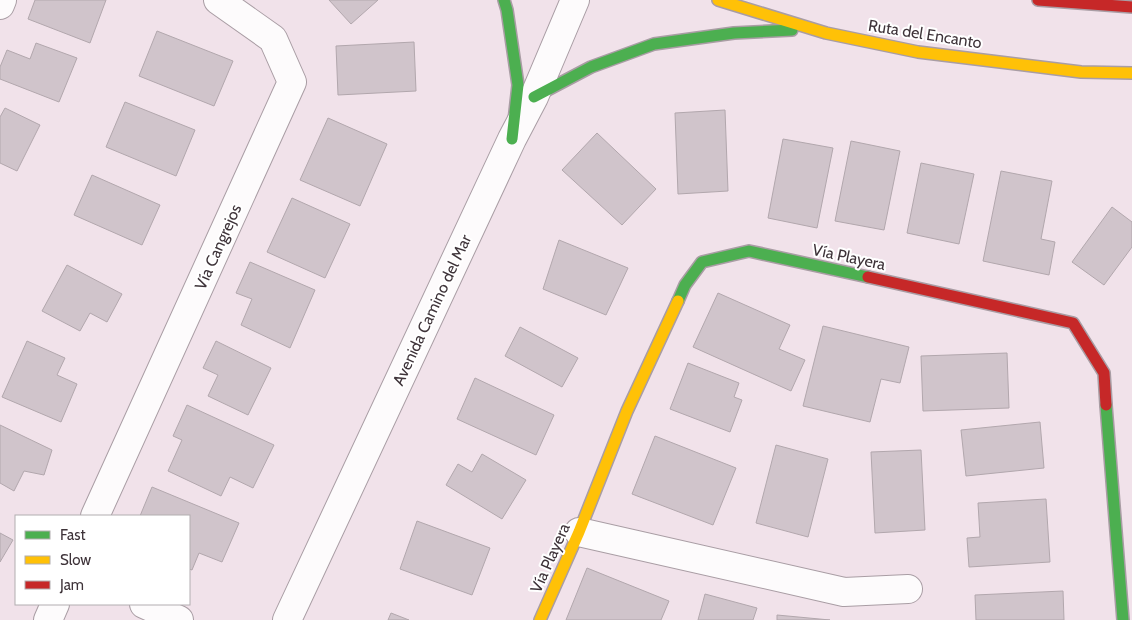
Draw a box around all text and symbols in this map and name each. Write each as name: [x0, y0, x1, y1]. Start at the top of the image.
street label: Ruta del Encanto: [867, 16, 983, 52]
street label: Vía Cangrejos: [191, 201, 245, 293]
street label: Avenida Camino del Mar: [389, 231, 476, 388]
street label: Vía Playera: [811, 240, 888, 274]
legend: [15, 515, 190, 605]
street label: Vía Playera: [526, 520, 574, 596]
text: Fast: [60, 526, 85, 544]
text: Slow: [60, 551, 91, 569]
text: Jam: [59, 576, 84, 594]

